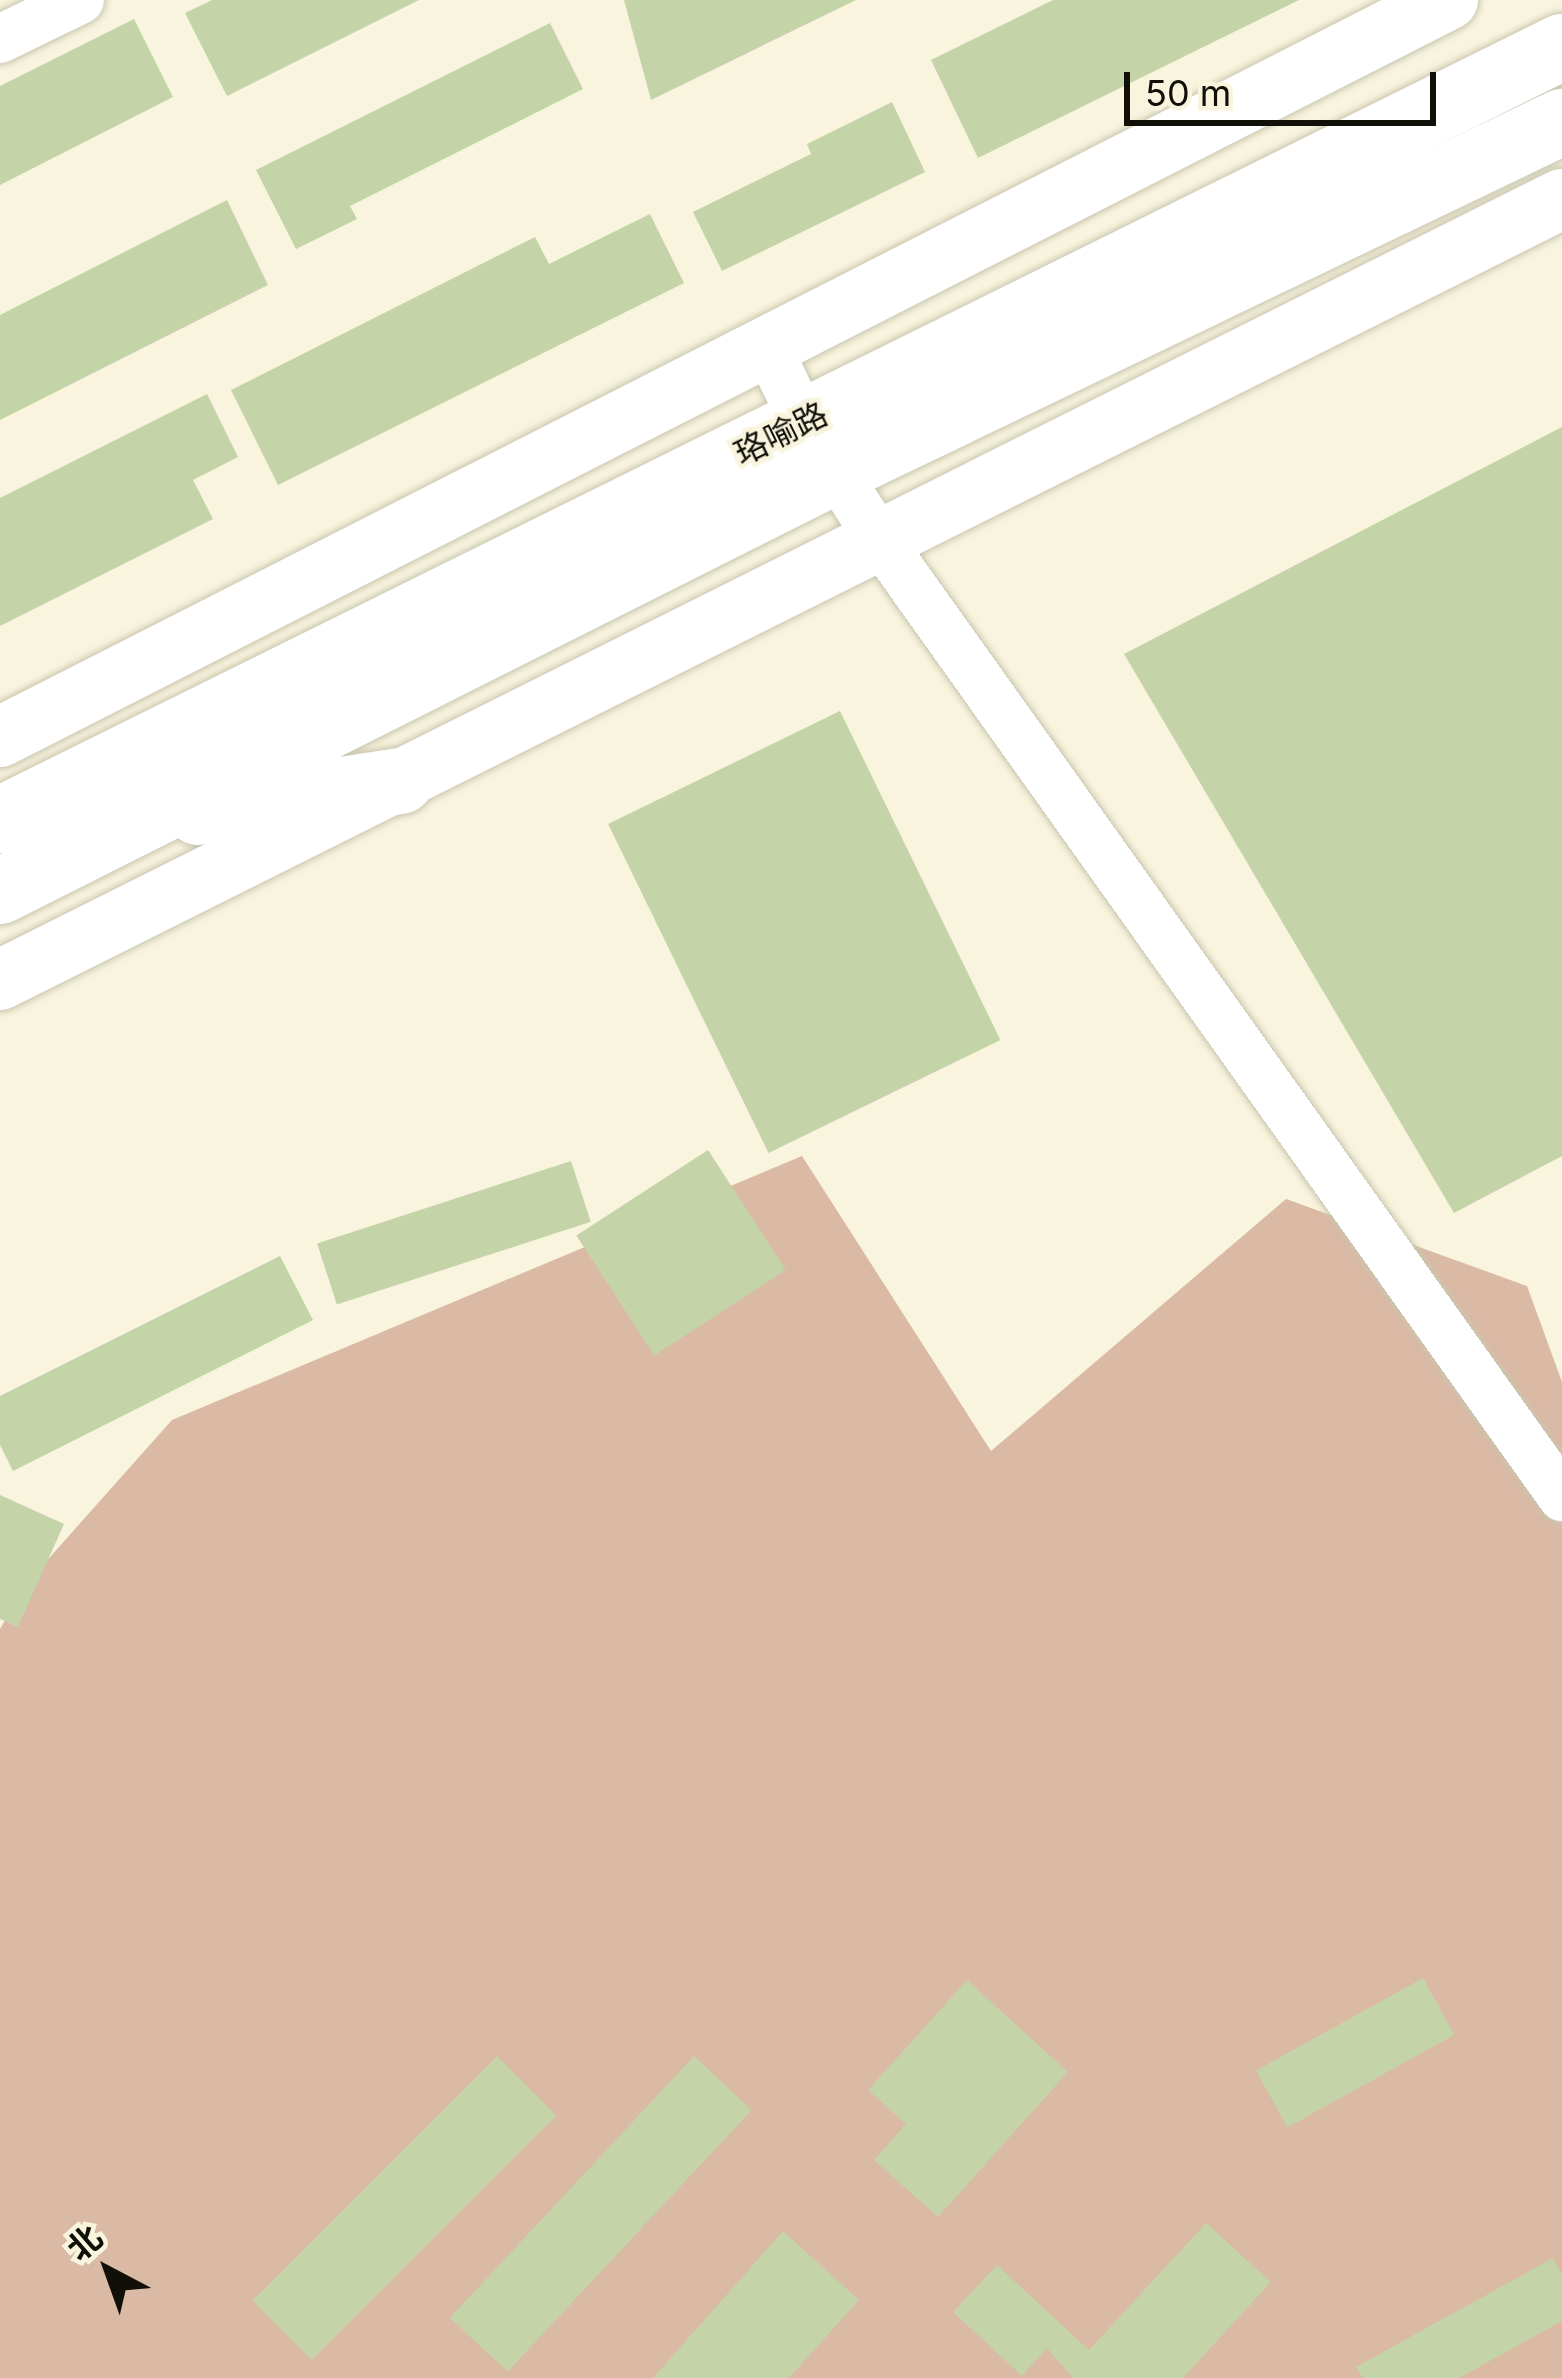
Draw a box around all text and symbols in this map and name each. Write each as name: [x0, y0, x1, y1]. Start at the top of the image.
scale bar: [1130, 48, 1442, 122]
text: 50 m: [1145, 71, 1231, 115]
street label: 珞喻路: [728, 395, 834, 473]
north arrow: [48, 2210, 168, 2330]
text: 北: [59, 2217, 110, 2269]

